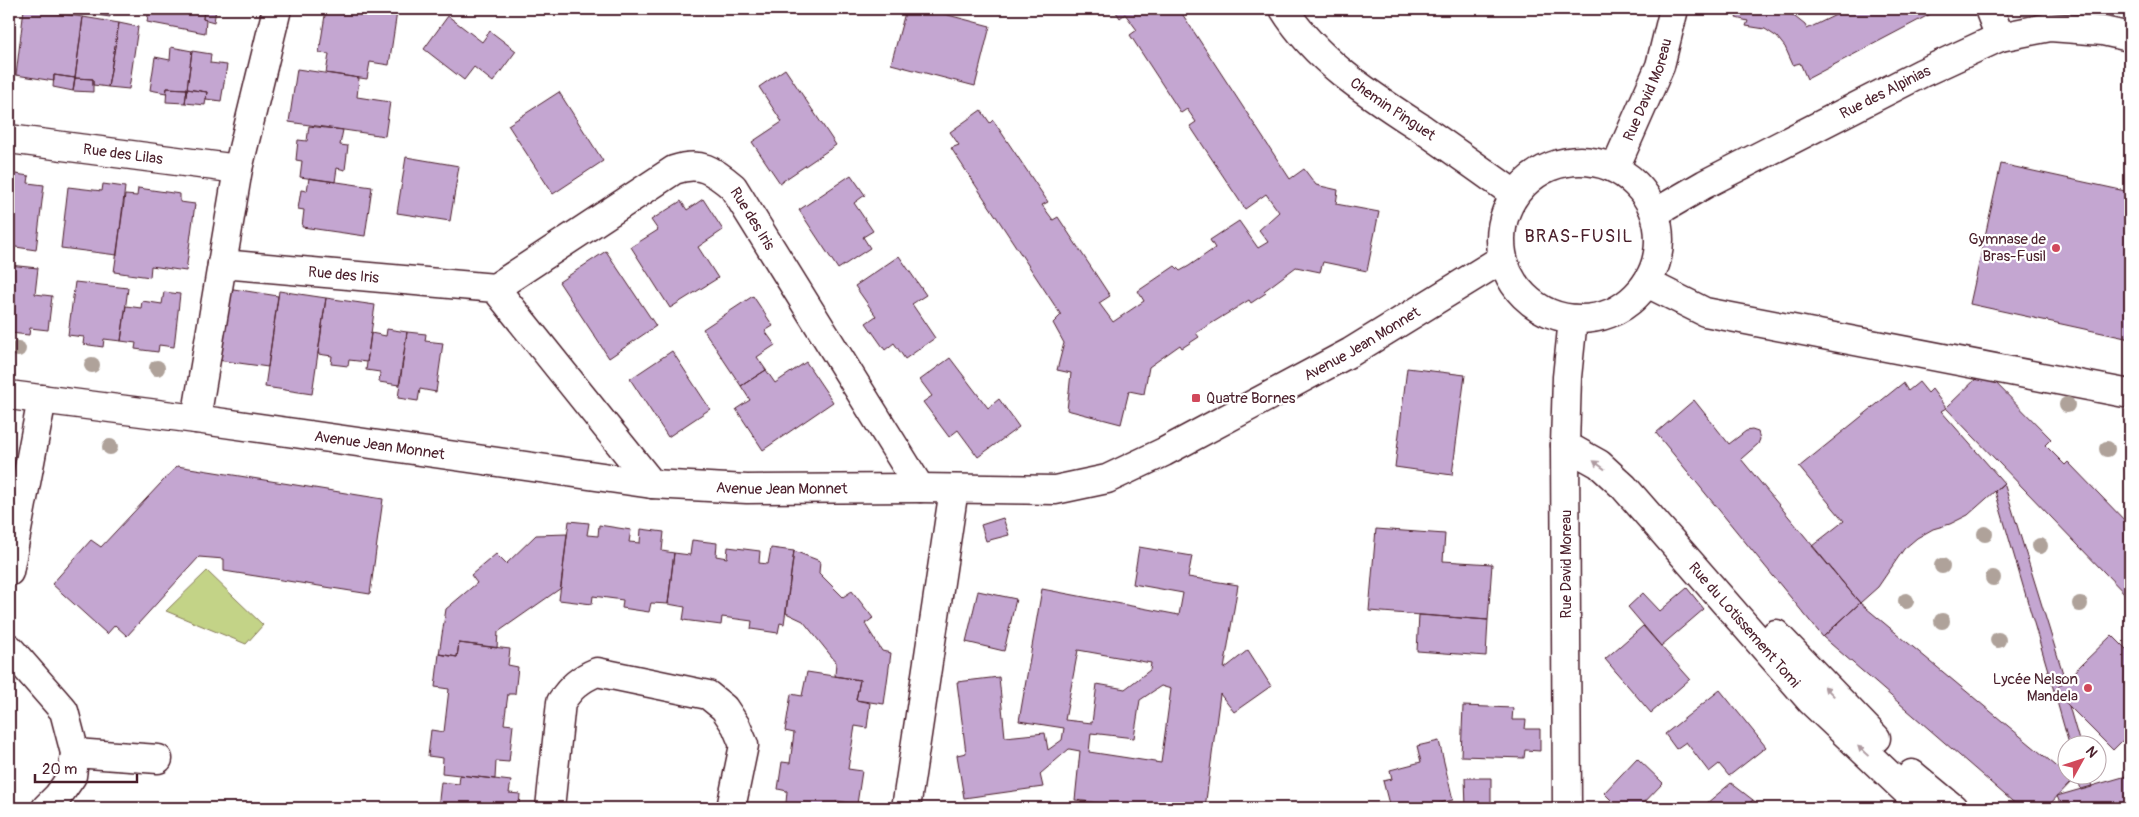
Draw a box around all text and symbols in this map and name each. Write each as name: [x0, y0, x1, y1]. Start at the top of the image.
street label: Rue David Moreau: [1619, 37, 1676, 144]
street label: Rue des Alpinias: [1836, 61, 1934, 123]
street label: Chemin Pinguet: [1346, 73, 1440, 145]
street label: Rue des Lilas: [82, 139, 164, 169]
street label: Rue des Iris: [726, 184, 780, 254]
district label: BRAS-FUSIL: [1525, 225, 1633, 248]
place label: Gymnase de Bras-Fusil: [1969, 230, 2047, 266]
marker: Gymnase de Bras-Fusil: [2050, 242, 2062, 254]
street label: Rue des Iris: [307, 262, 380, 287]
street label: Avenue Jean Monnet: [1300, 302, 1424, 385]
place label: Quatre Bornes: [1206, 389, 1296, 408]
marker: Quatre Bornes: [1190, 392, 1202, 404]
street label: Avenue Jean Monnet: [313, 426, 447, 464]
one-way arrow: [1592, 460, 1606, 470]
street label: Avenue Jean Monnet: [716, 478, 848, 498]
street label: Rue David Moreau: [1557, 510, 1576, 618]
street label: Rue du Lotissement Tomi: [1685, 558, 1805, 692]
place label: Lycée Nelson Mandela: [1993, 670, 2078, 706]
marker: Lycée Nelson Mandela: [2082, 682, 2094, 694]
one-way arrow: [1823, 685, 1835, 697]
north arrow: [2056, 734, 2106, 784]
text: N: [2082, 743, 2101, 761]
one-way arrow: [1857, 745, 1869, 757]
scale bar: [35, 752, 138, 784]
text: 20 m: [42, 760, 77, 779]

